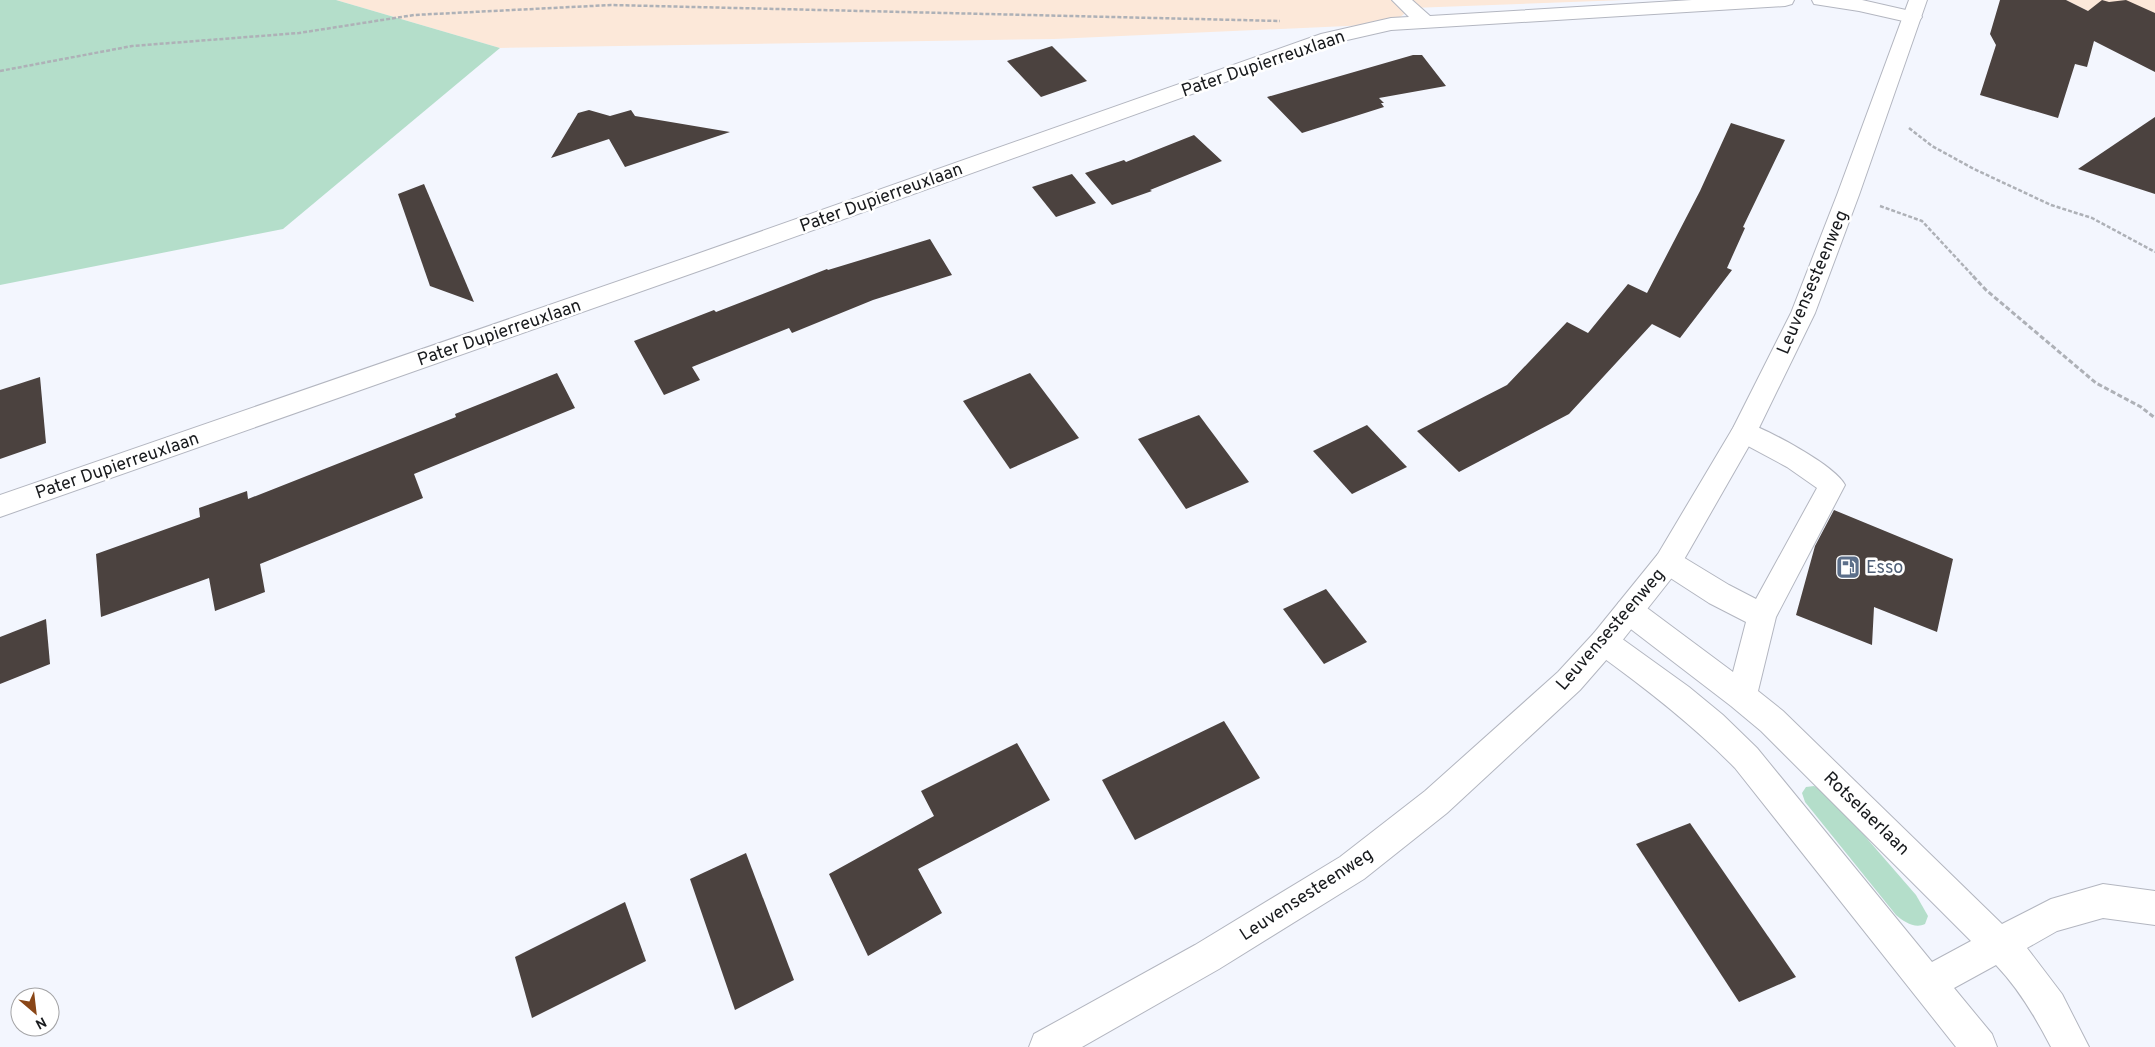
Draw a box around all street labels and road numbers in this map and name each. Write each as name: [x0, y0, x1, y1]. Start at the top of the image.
street label: Pater Dupierreuxlaan: [1178, 26, 1348, 103]
street label: Pater Dupierreuxlaan: [797, 158, 966, 239]
street label: Leuvensesteenweg: [1773, 207, 1854, 358]
street label: Pater Dupierreuxlaan: [414, 295, 584, 372]
street label: Pater Dupierreuxlaan: [32, 428, 202, 505]
street label: Leuvensesteenweg: [1552, 564, 1670, 696]
street label: Rotselaerlaan: [1818, 767, 1914, 861]
street label: Leuvensesteenweg: [1236, 844, 1378, 947]

